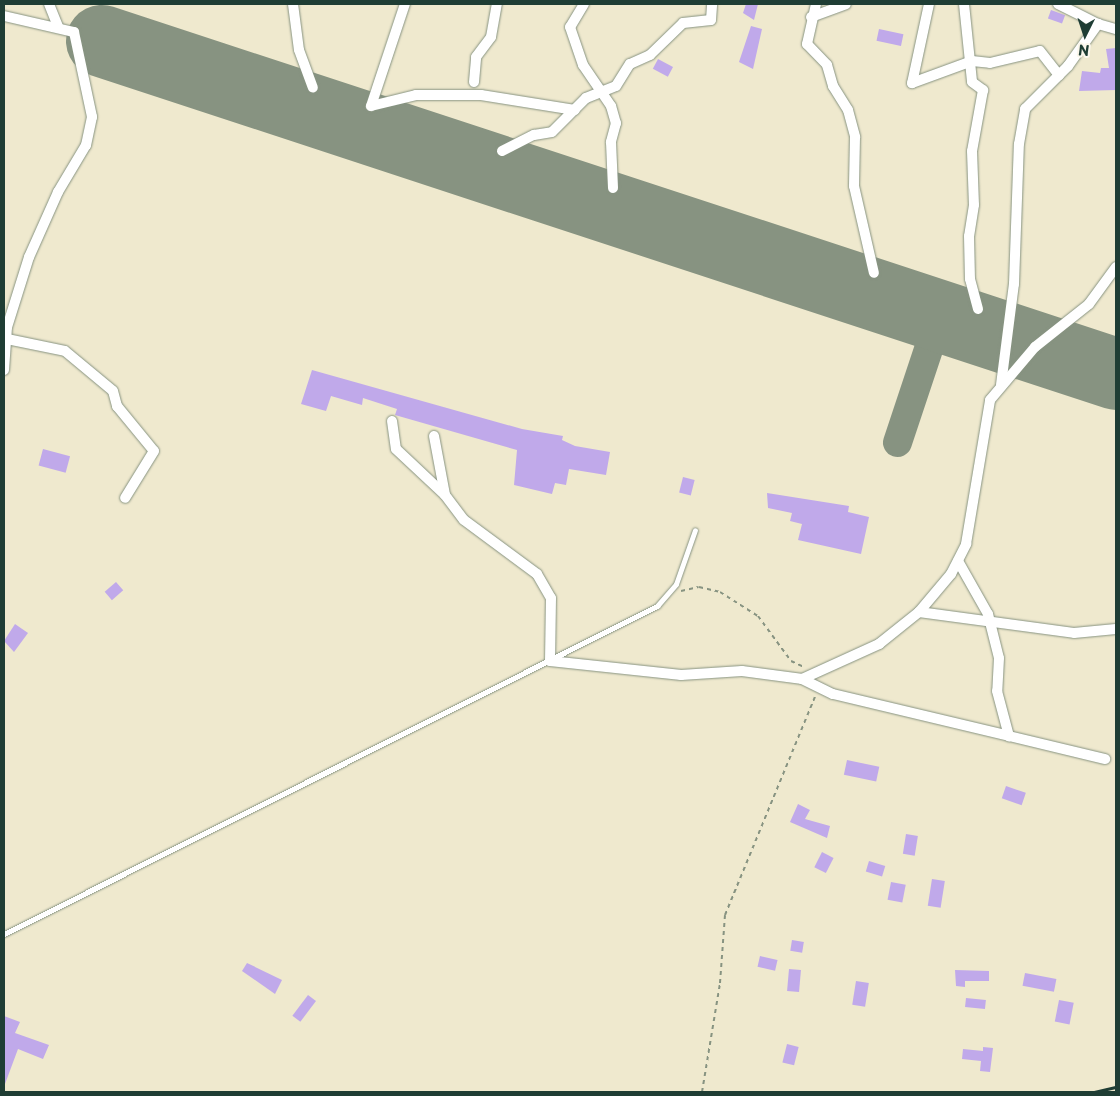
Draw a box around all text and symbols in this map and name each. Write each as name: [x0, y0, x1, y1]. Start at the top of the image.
north arrow: [1060, 10, 1110, 60]
text: N: [1078, 40, 1090, 61]

